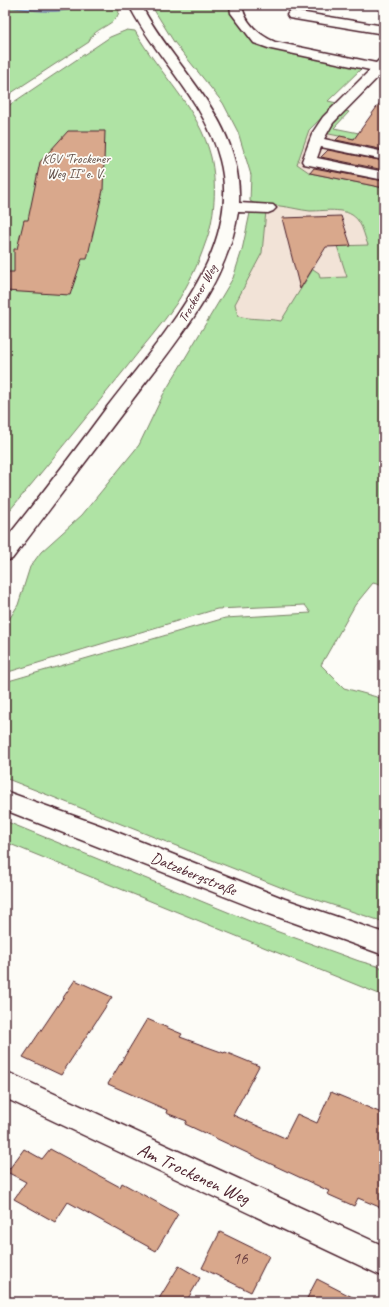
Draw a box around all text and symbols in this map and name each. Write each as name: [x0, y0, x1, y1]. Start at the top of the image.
park label: KGV "Trockener Weg II" e. V.: [42, 151, 111, 182]
street label: Trockener Weg: [175, 261, 221, 325]
street label: Datzebergstraße: [148, 848, 241, 901]
street label: Am Trockenen Weg: [134, 1137, 255, 1211]
house number: 16: [232, 1248, 249, 1269]

